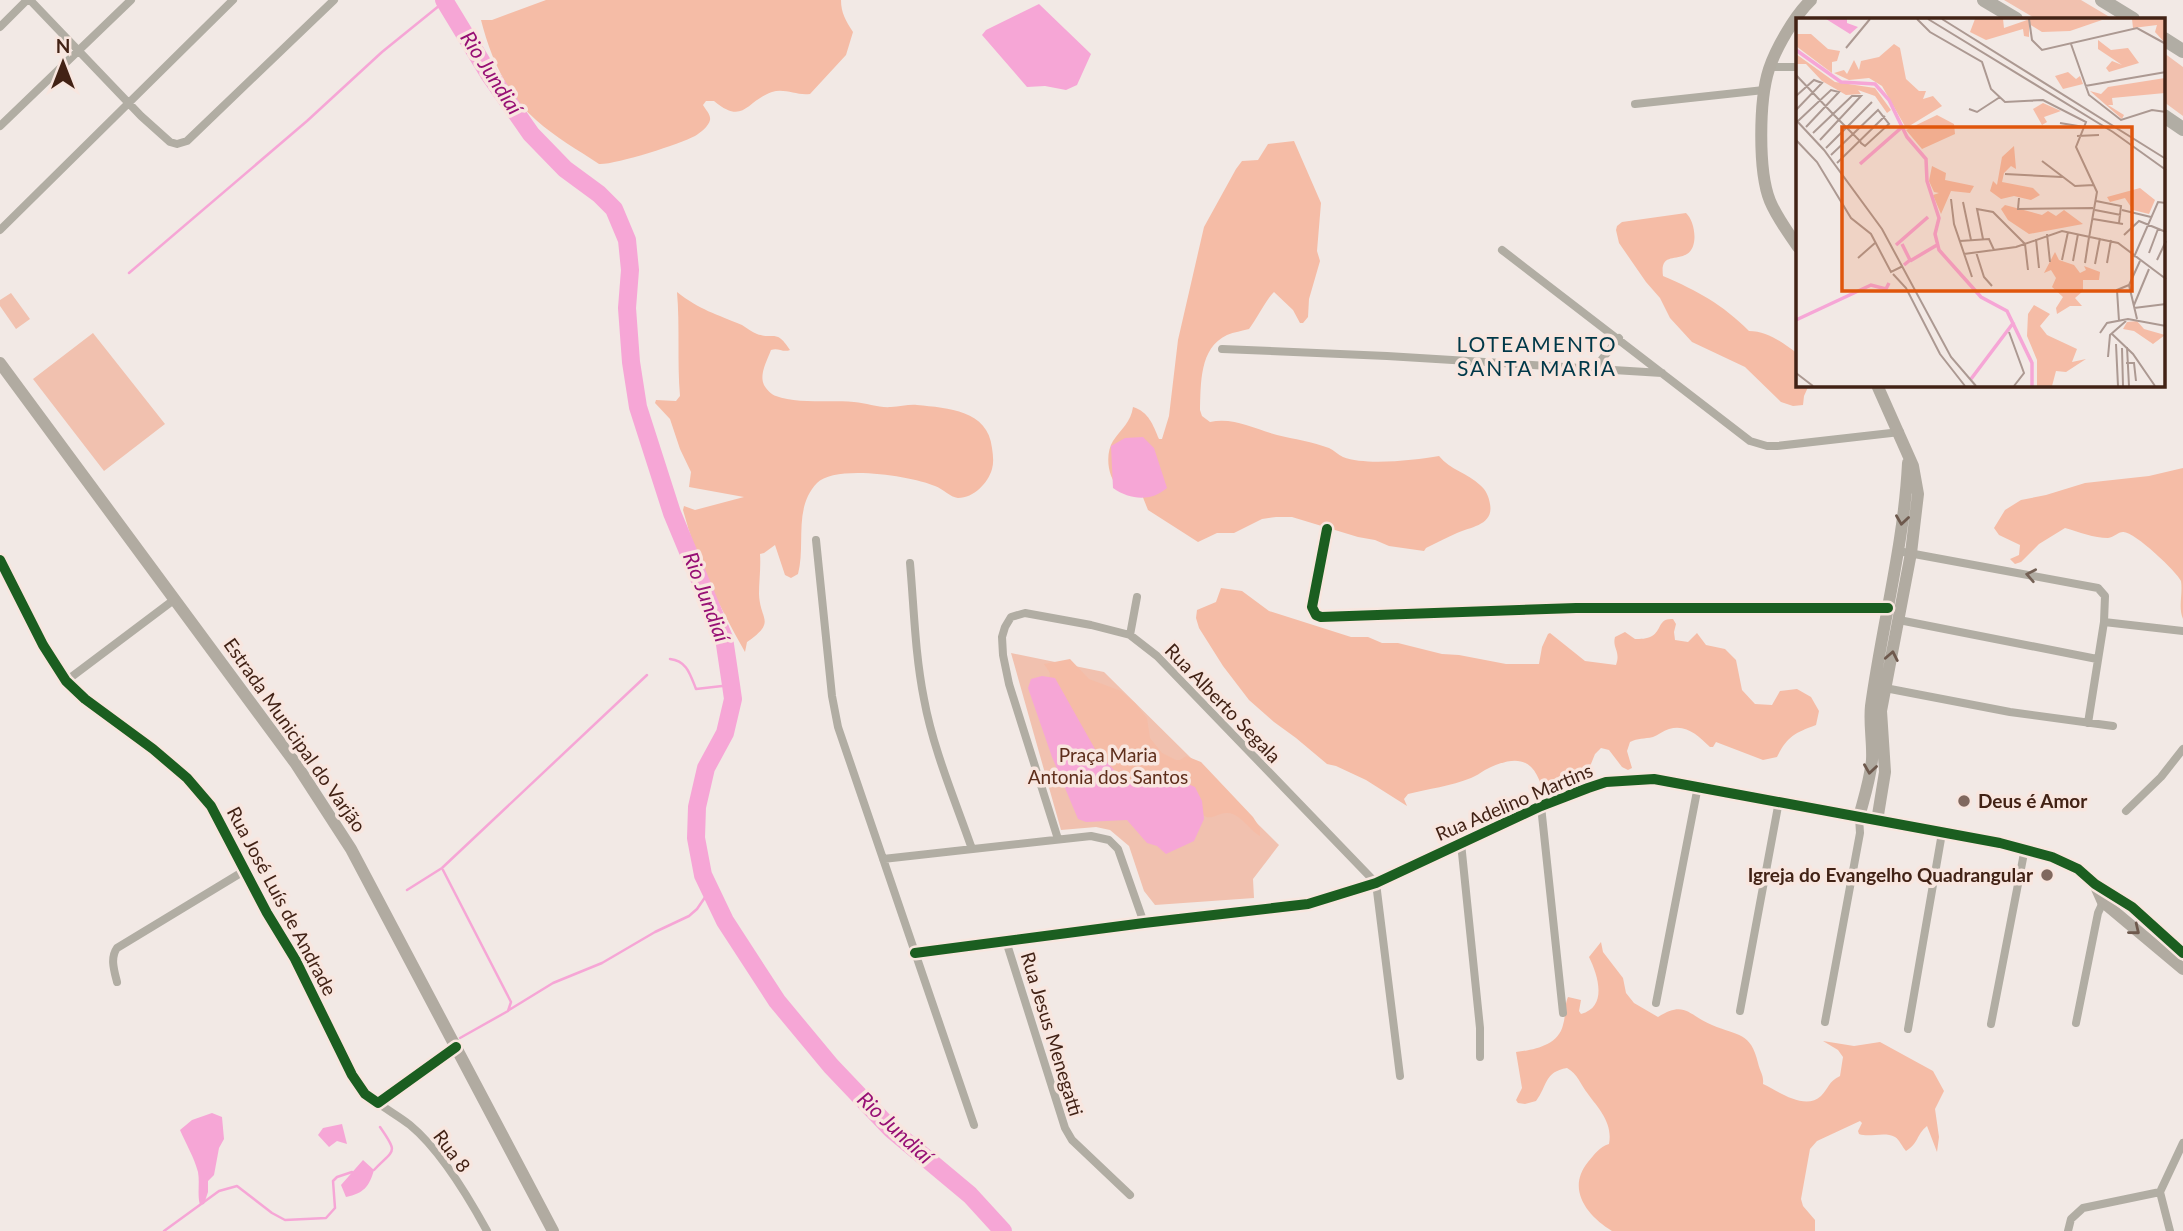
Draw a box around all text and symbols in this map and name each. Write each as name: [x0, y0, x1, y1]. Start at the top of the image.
inset map: [1796, 18, 2166, 387]
water label: Rio Jundiaí: [456, 26, 530, 120]
north arrow: [28, 28, 98, 98]
text: N: [56, 34, 70, 57]
district label: LOTEAMENTO SANTA MARIA: [1456, 331, 1618, 380]
one-way arrow: [1895, 514, 1910, 526]
water label: Rio Jundiaí: [679, 548, 737, 647]
one-way arrow: [2025, 568, 2037, 583]
street label: Estrada Municipal do Varjão: [220, 633, 371, 836]
street label: Rua Alberto Segala: [1161, 638, 1286, 767]
one-way arrow: [1883, 650, 1898, 662]
park label: Praça Maria Antonia dos Santos: [1028, 743, 1188, 788]
street label: Rua Adelino Martins: [1432, 758, 1596, 845]
one-way arrow: [1863, 763, 1878, 775]
place label: Deus é Amor: [1978, 789, 2088, 812]
marker: Deus é Amor: [1956, 793, 1972, 809]
street label: Rua José Luís de Andrade: [223, 802, 342, 999]
place label: Igreja do Evangelho Quadrangular: [1748, 863, 2034, 886]
marker: Igreja do Evangelho Quadrangular: [2039, 867, 2055, 883]
one-way arrow: [2126, 922, 2139, 934]
street label: Rua Jesus Menegatti: [1017, 949, 1088, 1119]
water label: Rio Jundiaí: [853, 1086, 941, 1170]
street label: Rua 8: [429, 1125, 476, 1177]

